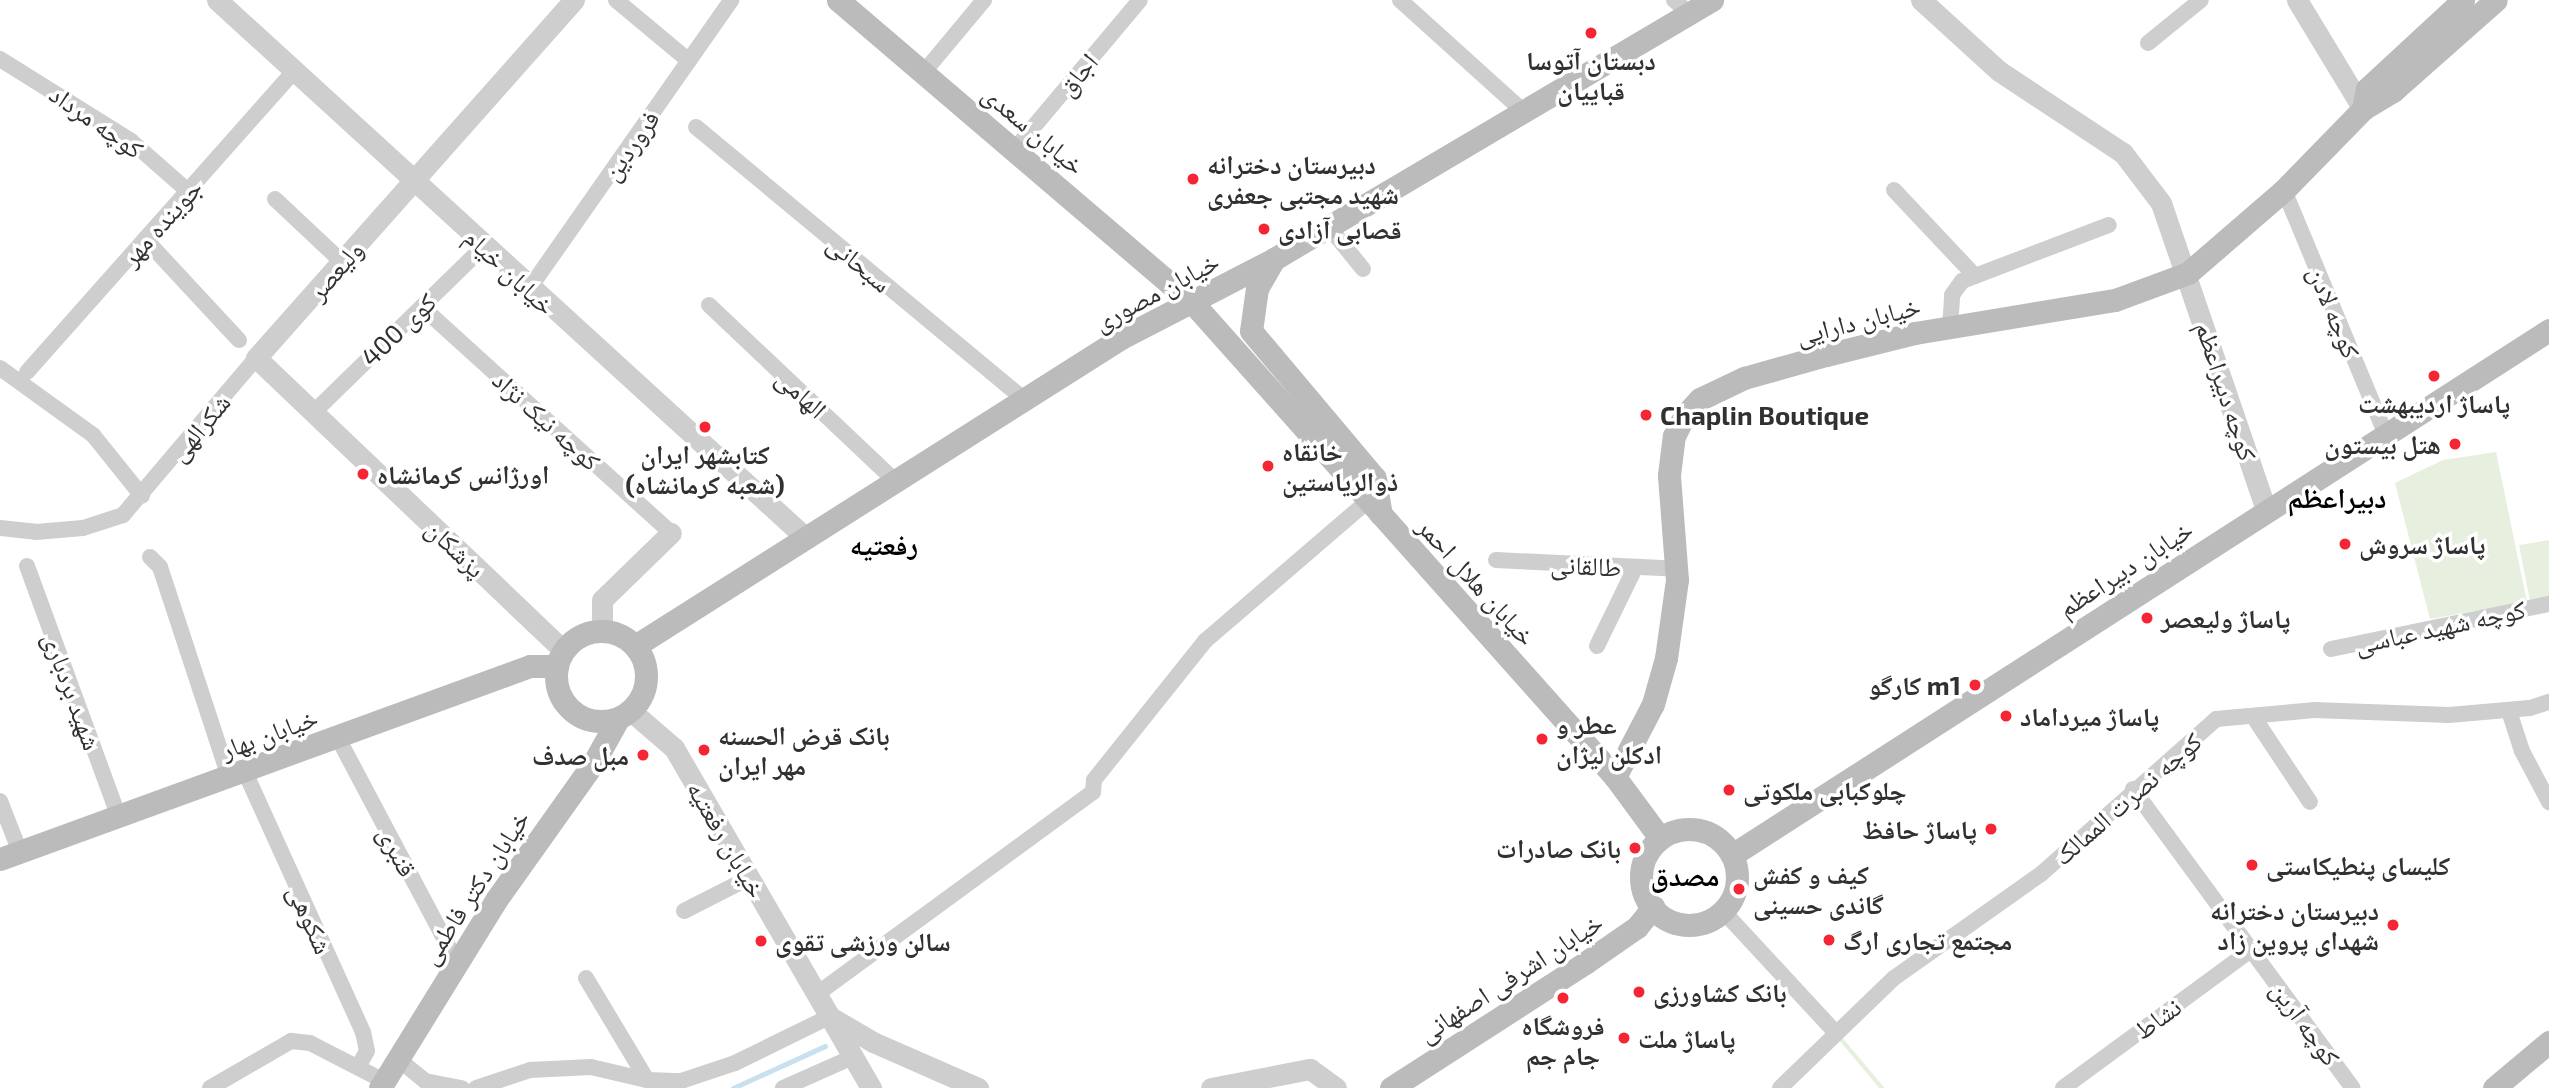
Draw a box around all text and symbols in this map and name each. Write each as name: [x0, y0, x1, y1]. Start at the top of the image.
marker: دبستان آتوسا قباییان: [1583, 25, 1599, 41]
place label: دبستان آتوسا قباییان: [1526, 44, 1656, 106]
street label: اجاق: [1050, 46, 1104, 102]
street label: خیابان سعدی: [977, 77, 1091, 181]
street label: کوچه مرداد: [44, 78, 150, 164]
street label: فروردین: [595, 104, 665, 186]
place label: دبیرستان دخترانه شهید مجتبی جعفری: [1207, 148, 1399, 210]
marker: دبیرستان دخترانه شهید مجتبی جعفری: [1185, 171, 1201, 187]
street label: جوینده مهر: [114, 172, 208, 272]
place label: قصابی آزادی: [1278, 213, 1402, 245]
street label: خیابان خیام: [458, 221, 562, 321]
marker: قصابی آزادی: [1256, 221, 1272, 237]
street label: سبحانی: [822, 227, 898, 299]
street label: ولیعصر: [301, 234, 369, 306]
street label: خیابان مصوری: [1088, 245, 1224, 337]
street label: کوچه لادن: [2302, 261, 2368, 363]
street label: کوی 400: [354, 286, 442, 372]
street label: خیابان دارایی: [1793, 289, 1923, 351]
street label: کوچه دبیراعظم: [2190, 318, 2264, 464]
street label: الهامی: [770, 362, 834, 424]
street label: کوچه نیک نژاد: [487, 364, 607, 476]
marker: پاساژ اردیبهشت: [2426, 368, 2442, 384]
street label: شکرالهی: [162, 387, 236, 467]
place label: پاساژ اردیبهشت: [2358, 387, 2510, 419]
place label: Chaplin Boutique: [1660, 399, 1869, 431]
marker: Chaplin Boutique: [1638, 407, 1654, 423]
marker: کتابشهر ایران (شعبه کرمانشاه): [697, 419, 713, 435]
place label: هتل بیستون: [2324, 428, 2441, 460]
place label: خانقاه ذوالریاستین: [1282, 435, 1398, 496]
marker: هتل بیستون: [2447, 436, 2463, 452]
place label: کتابشهر ایران (شعبه کرمانشاه): [625, 438, 785, 500]
place label: اورژانس کرمانشاه: [377, 458, 549, 490]
marker: خانقاه ذوالریاستین: [1260, 458, 1276, 474]
marker: اورژانس کرمانشاه: [355, 466, 371, 482]
district label: دبیراعظم: [2288, 480, 2386, 514]
street label: خیابان هلال احمر: [1411, 511, 1543, 651]
street label: پزشکان: [420, 512, 492, 584]
street label: خیابان دبیراعظم: [2052, 513, 2198, 623]
district label: رفعتیه: [850, 527, 918, 561]
place label: پاساژ سروش: [2359, 528, 2485, 560]
marker: پاساژ سروش: [2337, 536, 2353, 552]
street label: طالقانی: [1550, 548, 1622, 582]
street label: کوچه شهید عباسی: [2352, 593, 2528, 659]
place label: پاساژ ولیعصر: [2161, 602, 2290, 634]
marker: پاساژ ولیعصر: [2139, 610, 2155, 626]
street label: شهید بردباری: [37, 628, 109, 754]
place label: کارگو m1: [1868, 669, 1961, 701]
marker: کارگو m1: [1967, 677, 1983, 693]
place label: پاساژ میرداماد: [2020, 700, 2159, 732]
street label: خیابان بهار: [216, 701, 322, 765]
place label: عطر و ادکلن لیژان: [1556, 708, 1662, 770]
marker: پاساژ میرداماد: [1998, 708, 2014, 724]
place label: بانک قرض الحسنه مهر ایران: [718, 719, 890, 780]
street label: کوچه نصرت الممالک: [2046, 725, 2208, 871]
marker: عطر و ادکلن لیژان: [1534, 731, 1550, 747]
place label: مبل صدف: [532, 739, 629, 771]
marker: بانک قرض الحسنه مهر ایران: [696, 742, 712, 758]
marker: مبل صدف: [635, 747, 651, 763]
place label: چلوکبابی ملکوتی: [1743, 774, 1907, 806]
street label: خیابان رفعتیه: [681, 775, 773, 903]
marker: چلوکبابی ملکوتی: [1721, 782, 1737, 798]
street label: خیابان دکتر فاطمی: [413, 804, 535, 970]
place label: پاساژ حافظ: [1862, 813, 1977, 845]
street label: قنبری: [372, 820, 424, 882]
marker: پاساژ حافظ: [1983, 821, 1999, 837]
place label: بانک صادرات: [1496, 832, 1621, 864]
marker: بانک صادرات: [1627, 840, 1643, 856]
place label: کلیسای پنطیکاستی: [2266, 849, 2450, 881]
marker: کلیسای پنطیکاستی: [2244, 857, 2260, 873]
district label: مصدق: [1651, 858, 1719, 892]
place label: کیف و کفش گاندی حسینی: [1753, 858, 1884, 920]
street label: شکوهی: [282, 880, 340, 958]
marker: کیف و کفش گاندی حسینی: [1731, 881, 1747, 897]
place label: دبیرستان دخترانه شهدای پروین زاد: [2210, 894, 2379, 956]
street label: خیابان اشرفی اصفهانی: [1412, 906, 1608, 1048]
marker: دبیرستان دخترانه شهدای پروین زاد: [2385, 917, 2401, 933]
place label: مجتمع تجاری ارگ: [1843, 924, 2012, 956]
place label: سالن ورزشی تقوی: [775, 925, 951, 957]
marker: مجتمع تجاری ارگ: [1821, 932, 1837, 948]
marker: سالن ورزشی تقوی: [753, 933, 769, 949]
street label: کوچه آرین: [2265, 974, 2347, 1072]
place label: بانک کشاورزی: [1653, 976, 1787, 1008]
marker: بانک کشاورزی: [1631, 984, 1647, 1000]
marker: فروشگاه جام جم: [1555, 990, 1571, 1006]
street label: نشاط: [2127, 990, 2187, 1046]
place label: فروشگاه جام جم: [1521, 1009, 1605, 1070]
place label: پاساژ ملت: [1638, 1022, 1735, 1054]
marker: پاساژ ملت: [1616, 1030, 1632, 1046]

